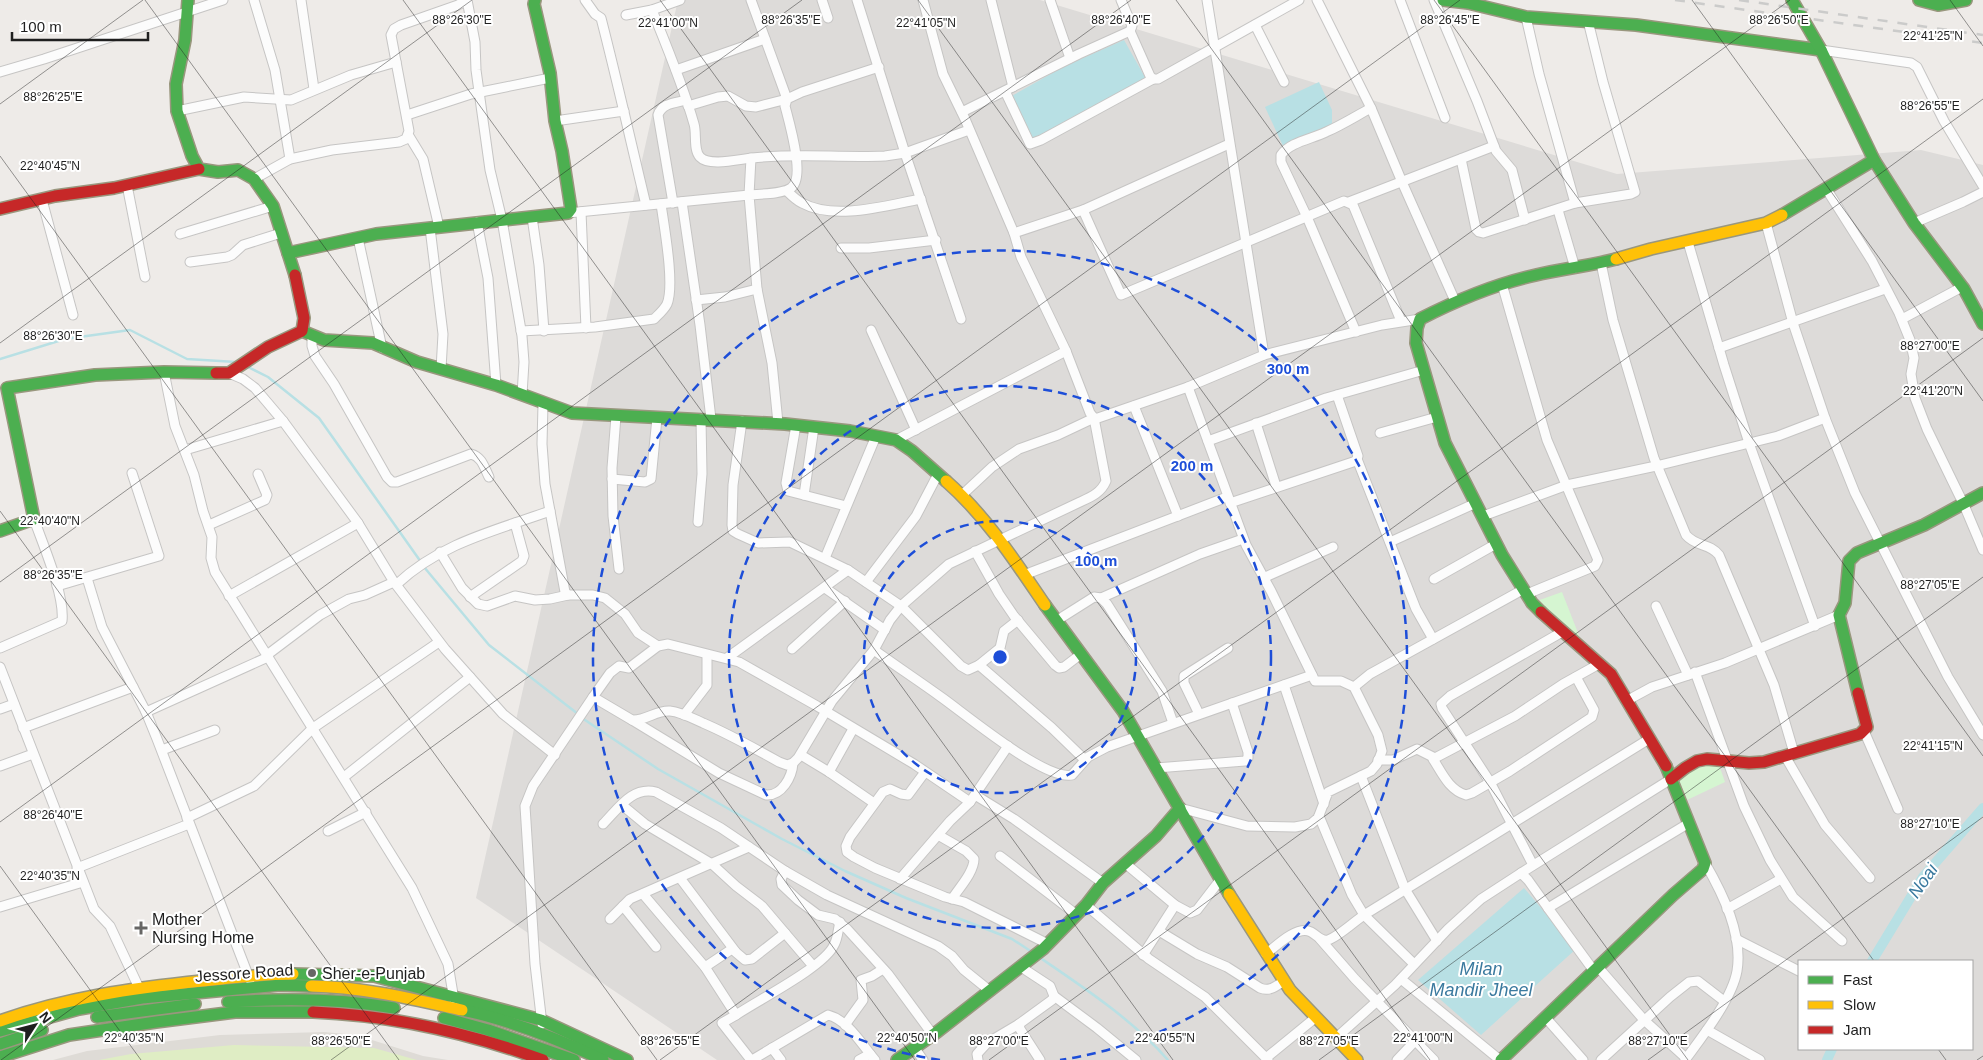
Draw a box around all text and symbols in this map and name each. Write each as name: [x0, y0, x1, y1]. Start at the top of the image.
scale bar: [12, 10, 149, 42]
text: 88°26'30"E: [432, 13, 492, 27]
text: 88°26'35"E: [761, 13, 821, 27]
text: 88°26'40"E: [1091, 13, 1151, 27]
text: 88°26'45"E: [1420, 13, 1480, 27]
text: 88°26'50"E: [1749, 13, 1809, 27]
text: 22°41'00"N: [638, 16, 698, 30]
text: 22°41'05"N: [896, 16, 956, 30]
text: 100 m: [20, 18, 62, 35]
text: 22°41'25"N: [1903, 29, 1963, 43]
text: 88°26'25"E: [23, 90, 83, 104]
text: 88°26'55"E: [1900, 99, 1960, 113]
text: 22°40'45"N: [20, 159, 80, 173]
text: 88°26'30"E: [23, 329, 83, 343]
text: 88°27'00"E: [1900, 339, 1960, 353]
text: 300 m: [1267, 360, 1309, 377]
text: 22°41'20"N: [1903, 384, 1963, 398]
text: 200 m: [1171, 457, 1213, 474]
text: 22°40'40"N: [20, 514, 80, 528]
text: 100 m: [1075, 552, 1117, 569]
text: 88°26'35"E: [23, 568, 83, 582]
text: 88°27'05"E: [1900, 578, 1960, 592]
centre of rings: [991, 648, 1009, 666]
text: 22°41'15"N: [1903, 739, 1963, 753]
text: 88°26'40"E: [23, 808, 83, 822]
text: 88°27'10"E: [1900, 817, 1960, 831]
water label: Noai: [1904, 859, 1942, 902]
text: 22°40'35"N: [20, 869, 80, 883]
place label: Mother Nursing Home: [152, 911, 254, 946]
marker: Mother Nursing Home: [134, 921, 148, 935]
water label: Milan Mandir Jheel: [1429, 959, 1534, 1000]
legend: [1798, 960, 1973, 1050]
street label: Jessore Road: [194, 961, 294, 985]
place label: Sher-e-Punjab: [322, 965, 425, 982]
marker: Sher-e-Punjab: [306, 967, 318, 979]
text: Fast: [1843, 971, 1873, 988]
text: Slow: [1843, 996, 1876, 1013]
north arrow: [10, 1000, 60, 1050]
text: N: [36, 1009, 55, 1026]
text: Jam: [1843, 1021, 1871, 1038]
text: 22°40'35"N: [104, 1031, 164, 1045]
text: 22°40'50"N: [877, 1031, 937, 1045]
text: 22°40'55"N: [1135, 1031, 1195, 1045]
text: 22°41'00"N: [1393, 1031, 1453, 1045]
text: 88°26'50"E: [311, 1034, 371, 1048]
text: 88°26'55"E: [640, 1034, 700, 1048]
text: 88°27'00"E: [969, 1034, 1029, 1048]
text: 88°27'05"E: [1299, 1034, 1359, 1048]
text: 88°27'10"E: [1628, 1034, 1688, 1048]

